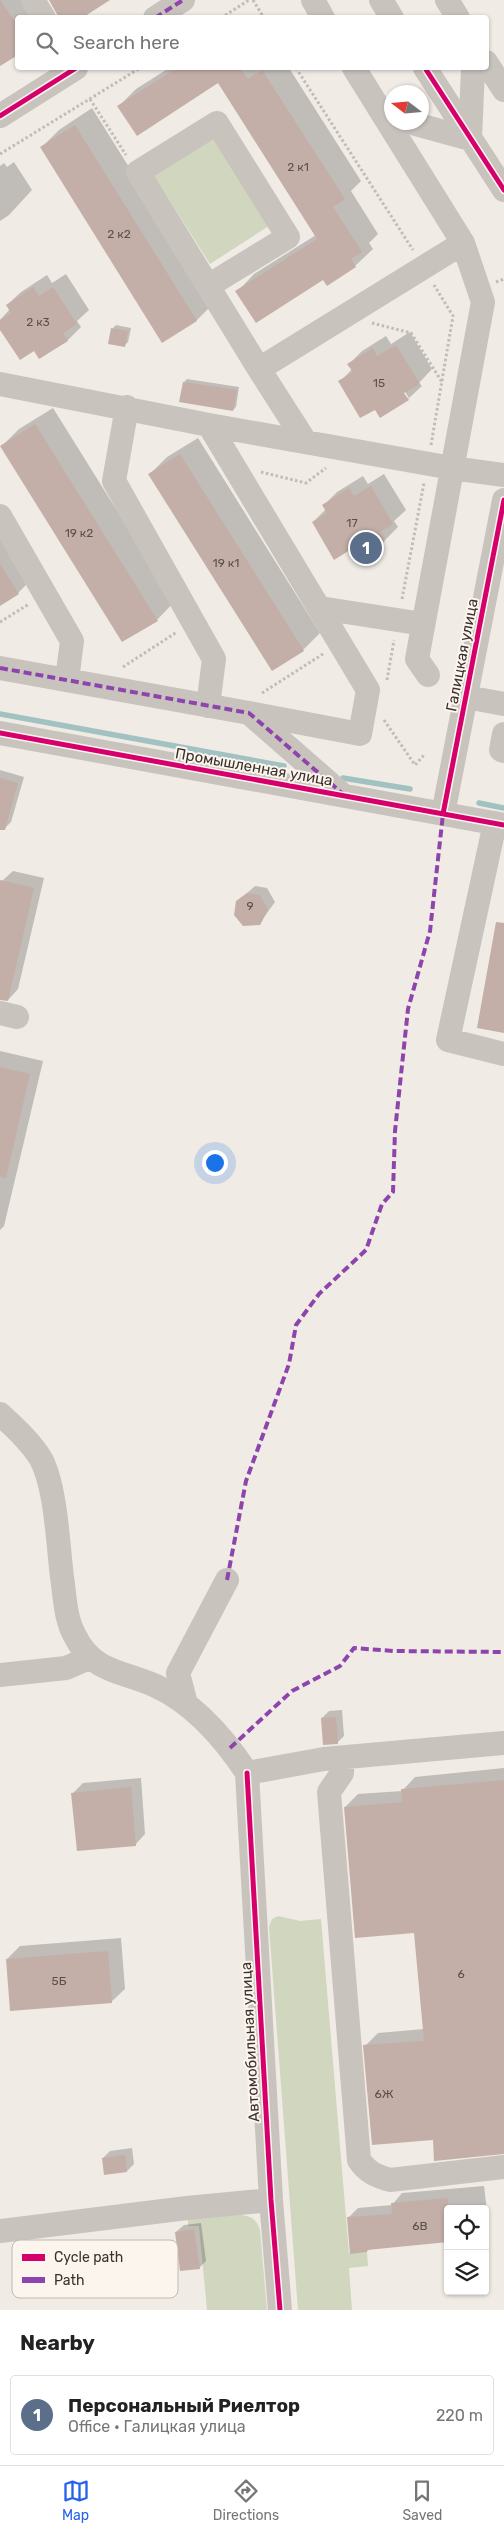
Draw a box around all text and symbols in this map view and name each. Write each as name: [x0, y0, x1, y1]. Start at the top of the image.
search box: [15, 15, 489, 70]
icon: search: [33, 29, 61, 57]
text: Search here: [73, 31, 180, 54]
north arrow: [384, 85, 429, 130]
house number: 2 к1: [287, 160, 309, 174]
house number: 2 к2: [107, 227, 131, 241]
house number: 2 к3: [26, 315, 50, 329]
house number: 15: [373, 376, 385, 390]
house number: 17: [346, 516, 358, 530]
house number: 19 к2: [65, 526, 93, 540]
pin: 1: [350, 529, 382, 567]
house number: 19 к1: [213, 556, 239, 570]
street label: Галицкая улица: [442, 597, 482, 713]
street label: Промышленная улица: [174, 744, 334, 790]
house number: 9: [246, 899, 254, 913]
your location: [202, 1150, 228, 1176]
street label: Автомобильная улица: [237, 1962, 263, 2122]
house number: 6: [457, 1967, 465, 1981]
house number: 5Б: [52, 1974, 67, 1988]
house number: 6Ж: [374, 2087, 394, 2101]
map controls: [444, 2205, 489, 2295]
button: locate: [444, 2205, 489, 2250]
house number: 6В: [412, 2219, 428, 2233]
legend: [12, 2240, 178, 2298]
text: Cycle path: [54, 2249, 123, 2266]
button: layers: [444, 2250, 489, 2295]
text: Path: [54, 2272, 85, 2289]
text: Nearby: [20, 2330, 95, 2355]
text: Персональный Риелтор: [68, 2394, 300, 2417]
text: 1: [33, 2406, 41, 2425]
text: 220 m: [436, 2406, 483, 2425]
text: Office · Галицкая улица: [68, 2417, 246, 2436]
tab: Map: [62, 2477, 90, 2524]
tab: Directions: [213, 2477, 279, 2524]
tab: Saved: [402, 2477, 442, 2524]

